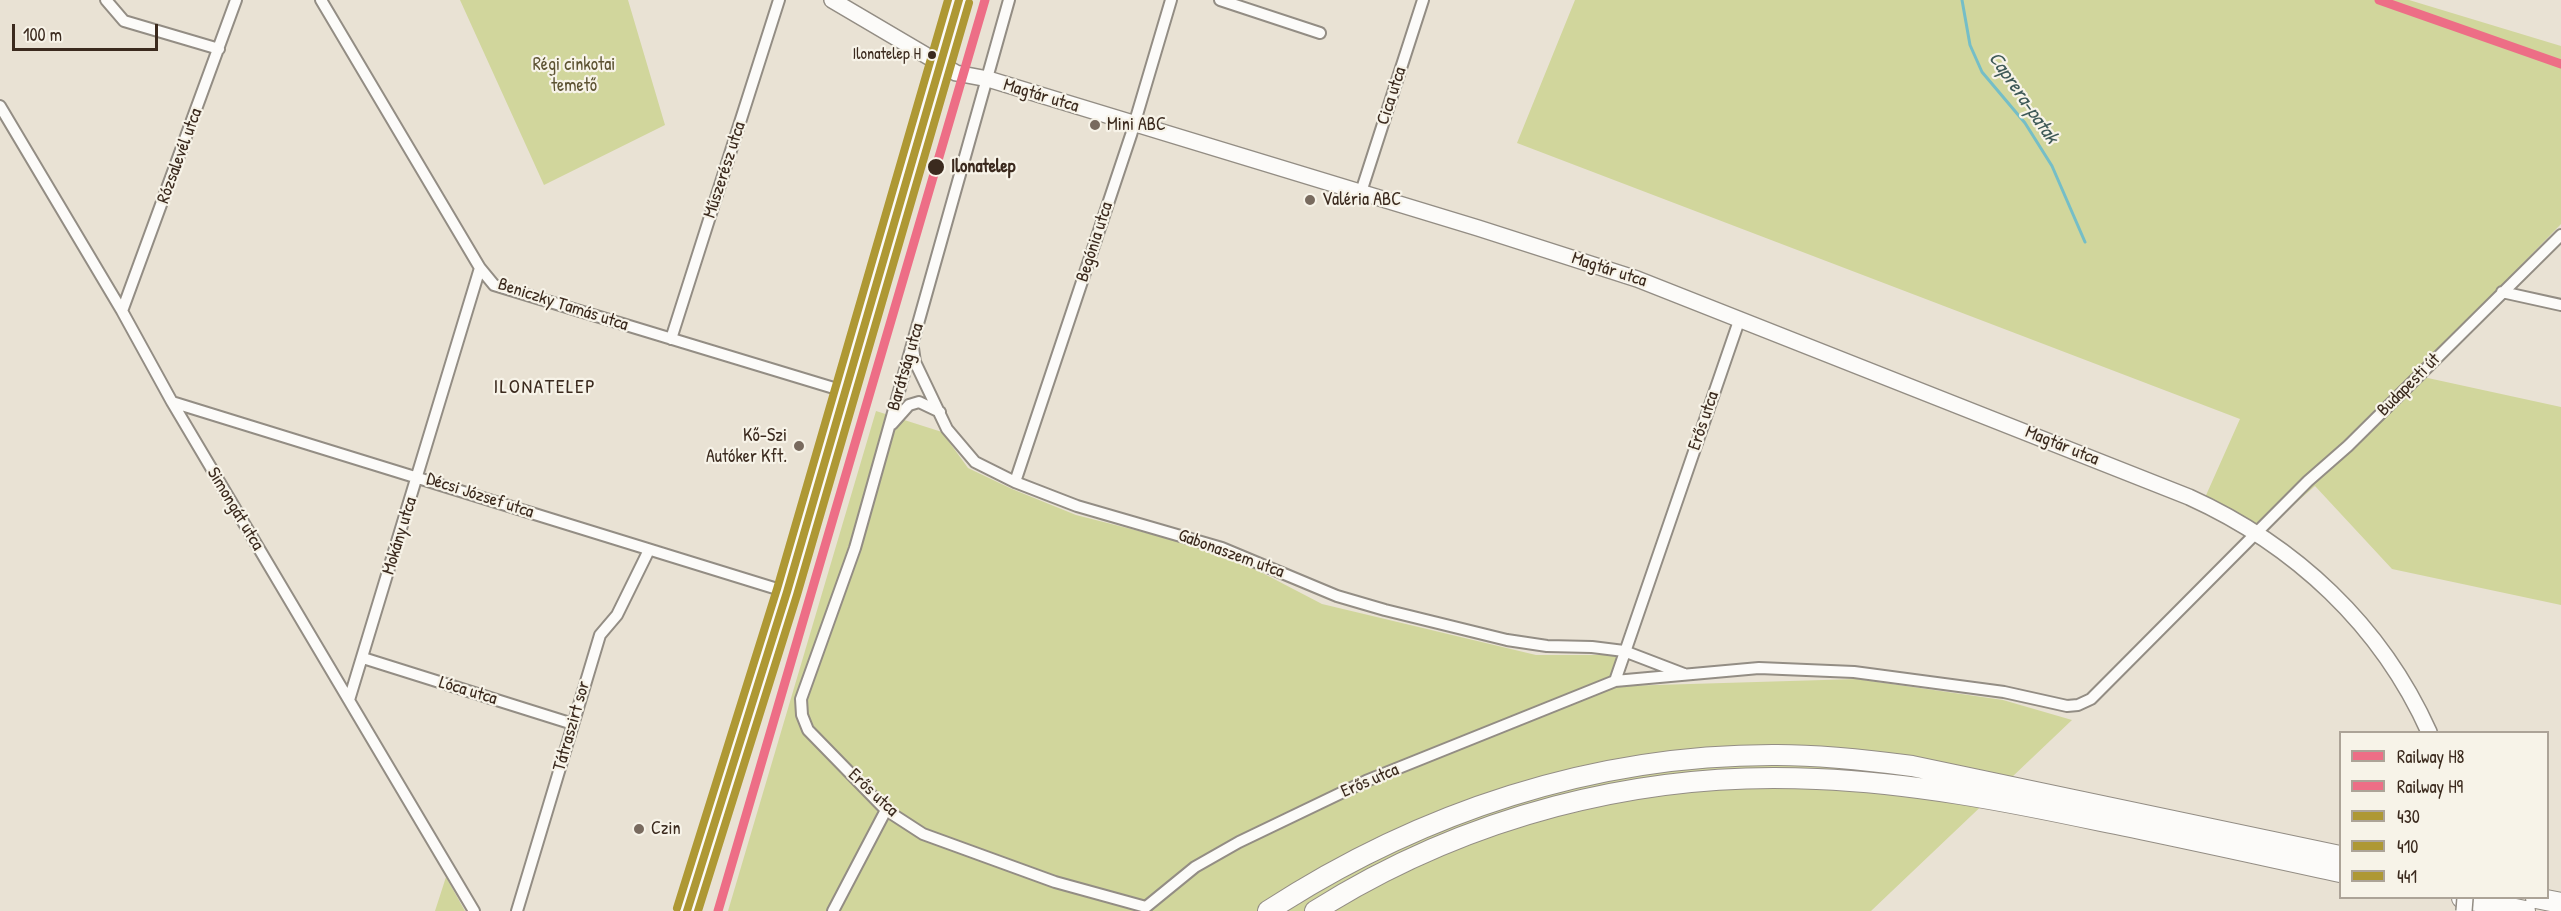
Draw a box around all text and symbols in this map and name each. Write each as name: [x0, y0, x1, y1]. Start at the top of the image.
scale bar: [15, 12, 160, 50]
text: 100 m: [23, 22, 62, 47]
place label: Ilonatelep H: [853, 45, 921, 65]
water label: Caprera-patak: [1983, 48, 2063, 148]
marker: Ilonatelep H: [926, 49, 938, 61]
park label: Régi cinkotai temető: [533, 54, 615, 97]
street label: Cica utca: [1373, 64, 1411, 128]
street label: Magtár utca: [1001, 74, 1081, 118]
street label: Rózsalevél utca: [153, 105, 207, 207]
place label: Mini ABC: [1107, 114, 1166, 136]
marker: Mini ABC: [1088, 118, 1102, 132]
street label: Műszerész utca: [699, 119, 751, 221]
place label: Ilonatelep: [951, 156, 1015, 178]
marker: Ilonatelep: [926, 157, 946, 177]
place label: Valéria ABC: [1322, 189, 1401, 211]
marker: Valéria ABC: [1303, 193, 1317, 207]
street label: Begónia utca: [1072, 200, 1118, 284]
street label: Magtár utca: [1569, 248, 1649, 292]
street label: Beniczky Tamás utca: [495, 274, 631, 336]
street label: Barátság utca: [883, 321, 929, 413]
street label: Budapesti út: [2373, 349, 2445, 421]
district label: ILONATELEP: [494, 376, 596, 400]
street label: Erős utca: [1684, 389, 1724, 453]
street label: Magtár utca: [2022, 421, 2102, 471]
place label: Kő-Szi Autóker Kft.: [706, 425, 787, 468]
marker: Kő-Szi Autóker Kft.: [792, 439, 806, 453]
street label: Simongát utca: [202, 464, 268, 554]
street label: Décsi József utca: [424, 468, 536, 524]
street label: Mokány utca: [378, 495, 422, 577]
street label: Gabonaszem utca: [1175, 525, 1287, 583]
street label: Lóca utca: [436, 672, 500, 710]
street label: Tátraszirt sor: [549, 678, 595, 774]
legend: [2339, 731, 2549, 899]
text: Railway H8: [2397, 744, 2464, 769]
street label: Erős utca: [1338, 759, 1402, 803]
street label: Erős utca: [843, 764, 903, 822]
text: Railway H9: [2397, 774, 2463, 799]
text: 430: [2397, 804, 2420, 829]
place label: Czin: [651, 818, 681, 840]
marker: Czin: [632, 822, 646, 836]
text: 410: [2397, 834, 2418, 859]
text: 441: [2397, 864, 2417, 889]

